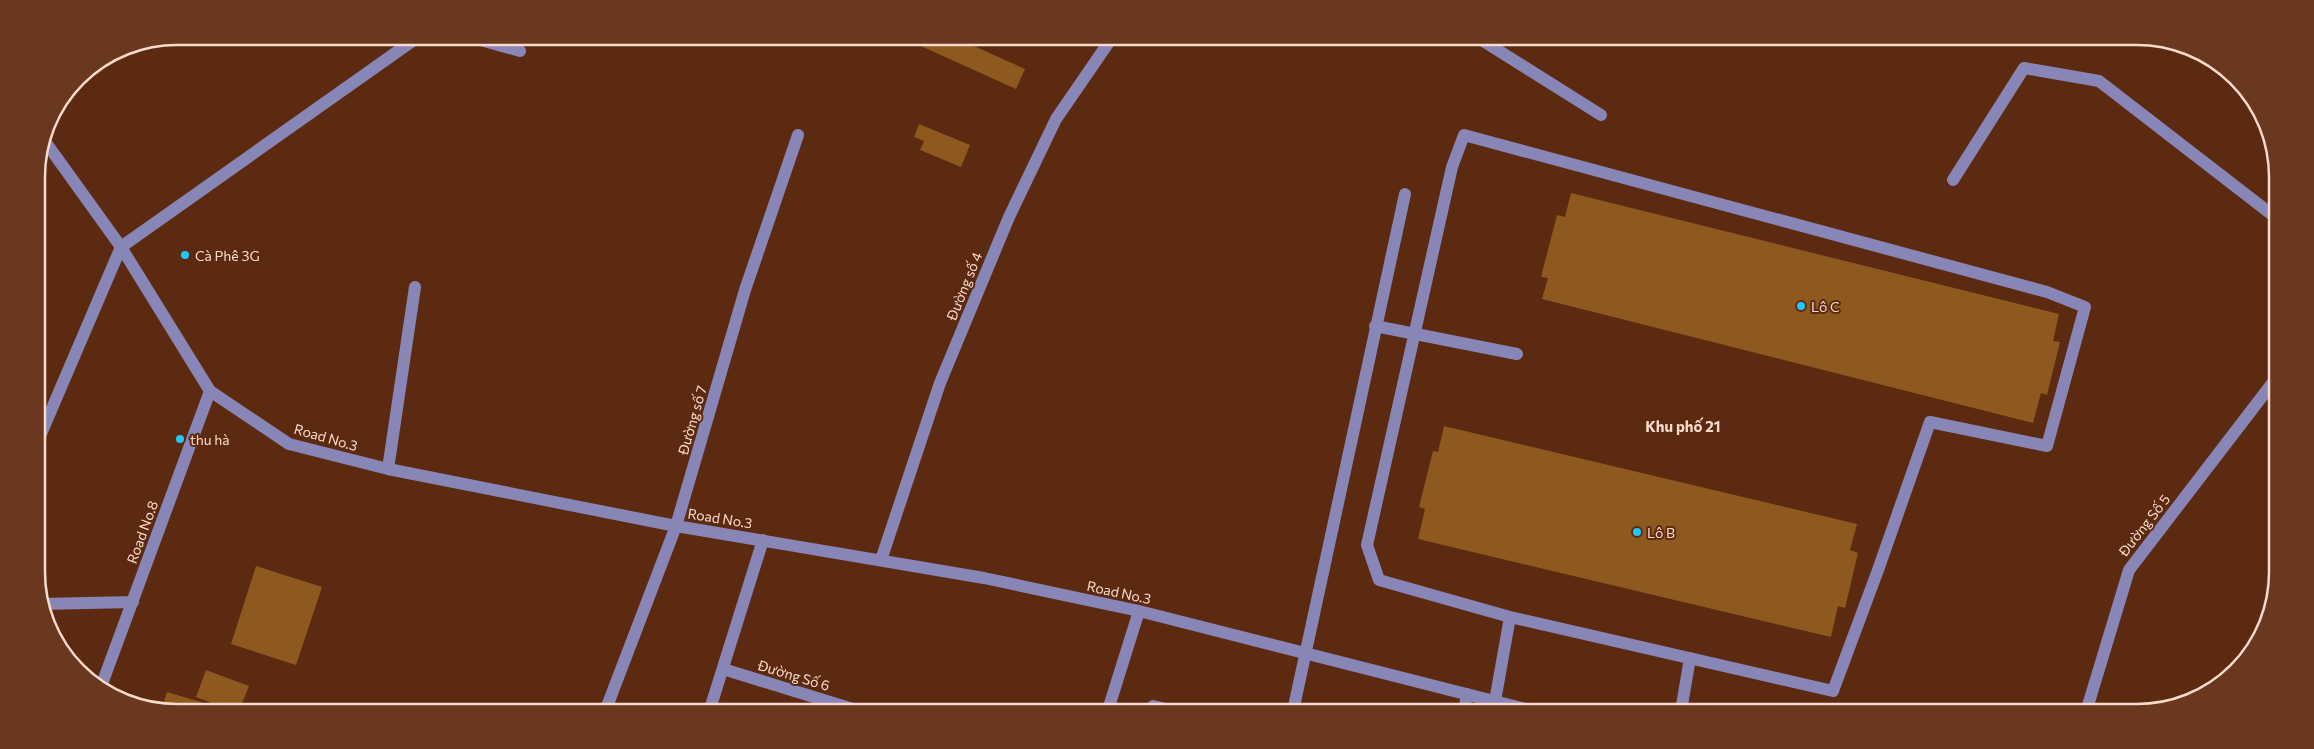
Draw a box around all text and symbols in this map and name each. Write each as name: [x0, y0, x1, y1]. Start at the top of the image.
place label: Cà Phê 3G: [195, 247, 260, 264]
marker: Cà Phê 3G: [179, 249, 191, 261]
street label: Đường số 4: [942, 249, 986, 324]
place label: Lô C: [1811, 298, 1840, 315]
marker: Lô C: [1795, 300, 1807, 312]
street label: Đường số 7: [674, 383, 710, 457]
district label: Khu phố 21: [1645, 417, 1721, 435]
street label: Road No.3: [292, 420, 360, 454]
place label: thu hà: [190, 431, 230, 448]
marker: thu hà: [174, 433, 186, 445]
street label: Đường Số 5: [2114, 491, 2173, 560]
street label: Road No.8: [123, 498, 161, 566]
street label: Road No.3: [686, 505, 754, 531]
place label: Lô B: [1647, 524, 1675, 541]
marker: Lô B: [1631, 526, 1643, 538]
street label: Road No.3: [1085, 577, 1153, 607]
street label: Đường Số 6: [755, 656, 832, 694]

